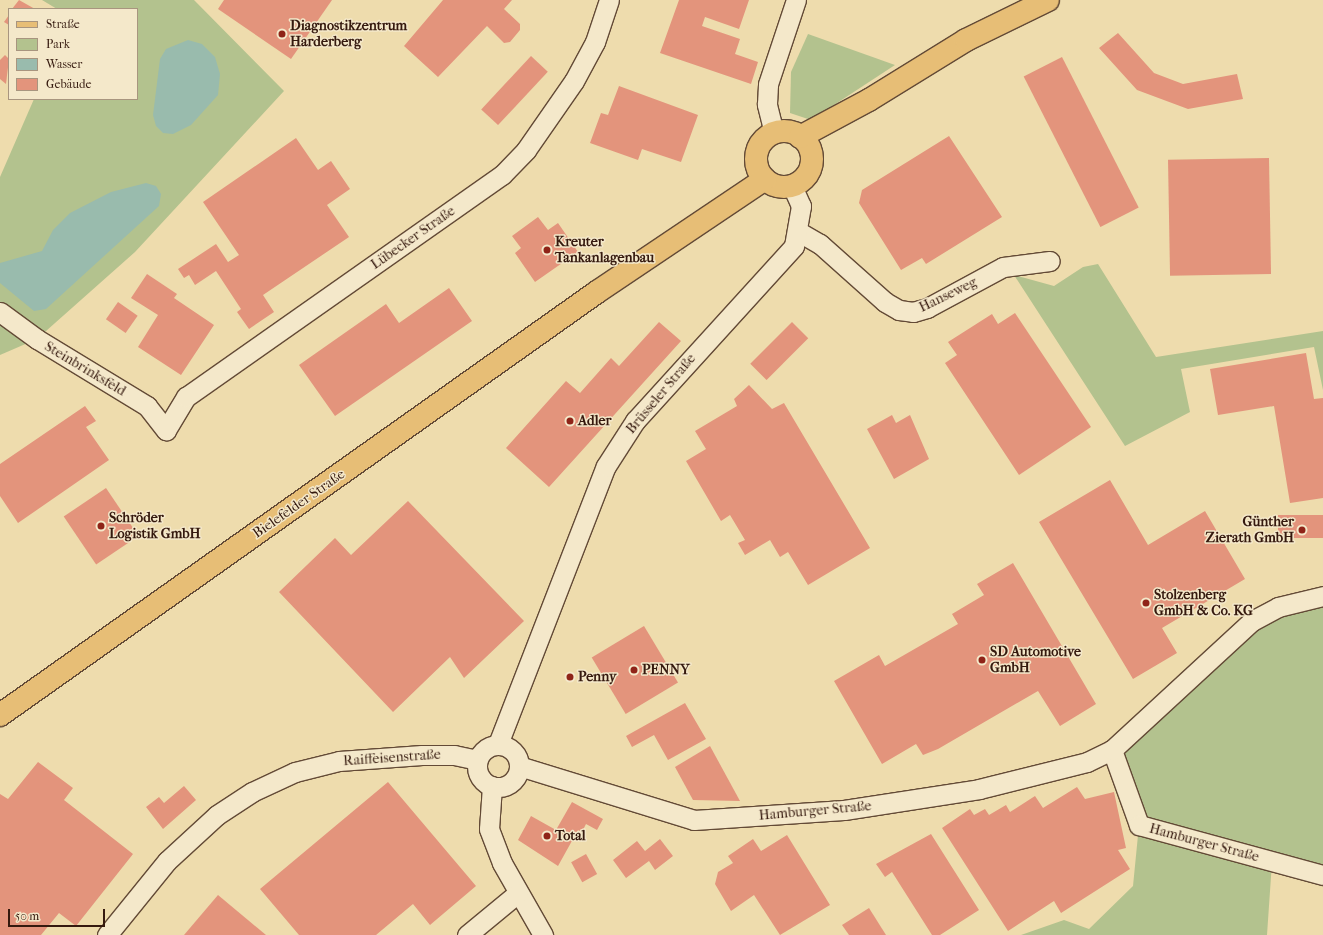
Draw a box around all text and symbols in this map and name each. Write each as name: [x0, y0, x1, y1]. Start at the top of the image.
legend: [8, 8, 138, 100]
text: Straße: [46, 17, 80, 31]
place label: Diagnostikzentrum Harderberg: [290, 18, 407, 50]
marker: Diagnostikzentrum Harderberg: [277, 29, 287, 39]
text: Park: [46, 37, 70, 51]
text: Wasser: [46, 57, 82, 71]
text: Gebäude: [46, 77, 91, 91]
street label: Lübecker Straße: [368, 203, 458, 273]
place label: Kreuter Tankanlagenbau: [555, 234, 654, 266]
marker: Kreuter Tankanlagenbau: [542, 245, 552, 255]
street label: Hanseweg: [916, 274, 980, 316]
street label: Steinbrinksfeld: [41, 338, 129, 400]
street label: Brüsseler Straße: [623, 351, 699, 437]
place label: Adler: [578, 413, 611, 429]
marker: Adler: [565, 416, 575, 426]
street label: Bielefelder Straße: [250, 466, 348, 542]
place label: Schröder Logistik GmbH: [109, 510, 201, 542]
place label: Günther Zierath GmbH: [1206, 514, 1294, 546]
marker: Schröder Logistik GmbH: [96, 521, 106, 531]
marker: Günther Zierath GmbH: [1297, 525, 1307, 535]
place label: Stolzenberg GmbH & Co. KG: [1154, 587, 1253, 620]
marker: Stolzenberg GmbH & Co. KG: [1141, 598, 1151, 608]
place label: SD Automotive GmbH: [990, 644, 1081, 676]
marker: SD Automotive GmbH: [977, 655, 987, 665]
place label: PENNY: [642, 662, 690, 678]
marker: PENNY: [629, 665, 639, 675]
place label: Penny: [578, 669, 616, 685]
marker: Penny: [565, 672, 575, 682]
street label: Raiffeisenstraße: [343, 746, 441, 770]
street label: Hamburger Straße: [758, 798, 872, 824]
street label: Hamburger Straße: [1147, 820, 1261, 866]
place label: Total: [555, 828, 586, 844]
marker: Total: [542, 831, 552, 841]
scale bar: [10, 901, 107, 927]
text: 50 m: [15, 909, 39, 923]

